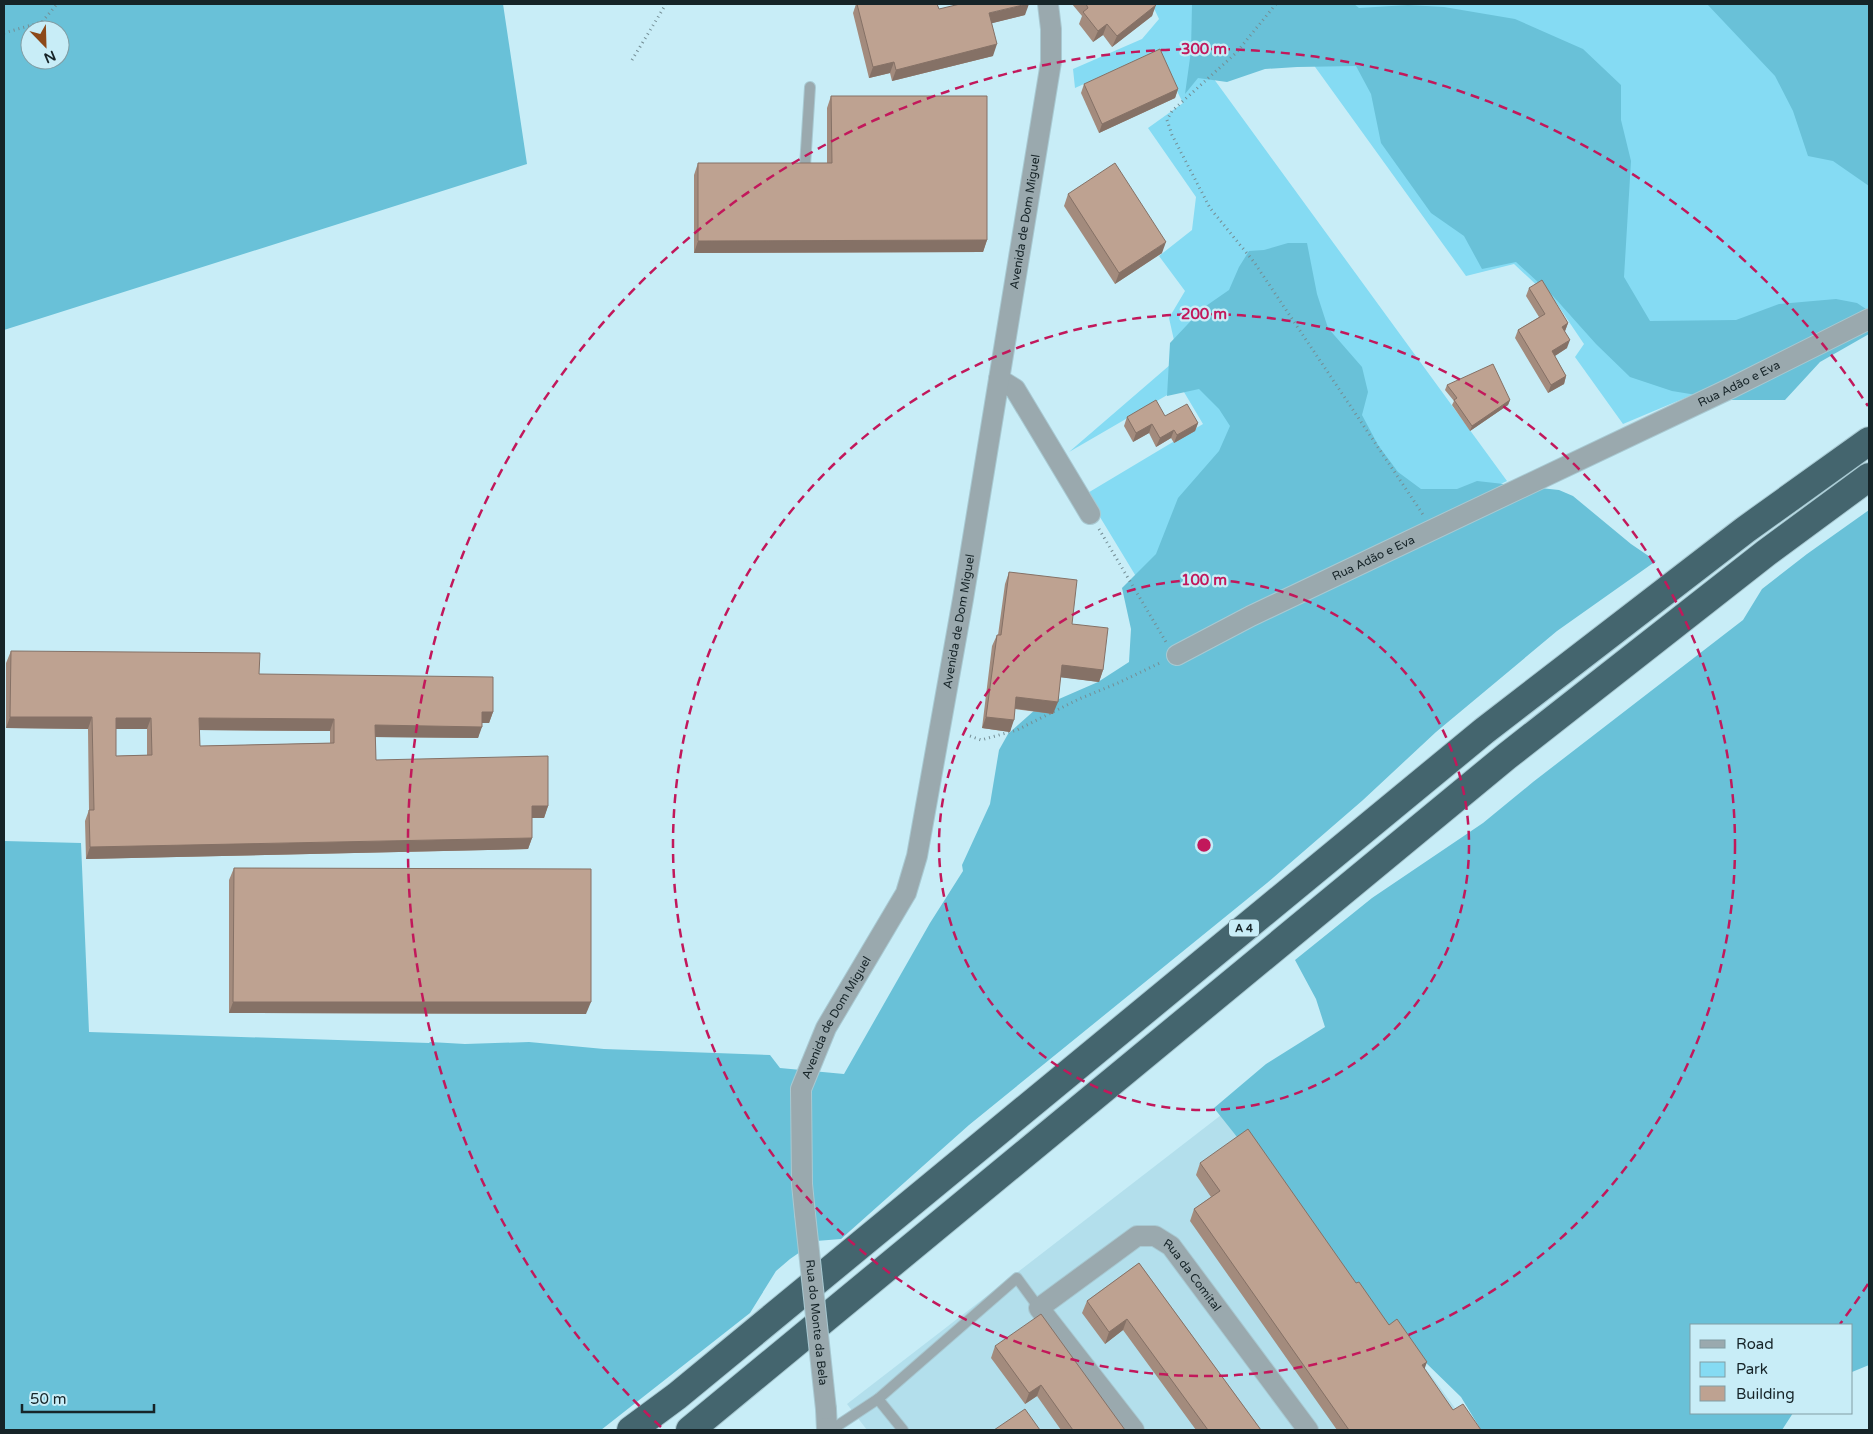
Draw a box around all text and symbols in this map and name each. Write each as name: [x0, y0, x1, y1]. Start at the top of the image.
north arrow: [20, 20, 70, 70]
text: 300 m: [1181, 40, 1227, 58]
text: N: [41, 46, 58, 67]
street label: Avenida de Dom Miguel: [1007, 153, 1043, 290]
text: 200 m: [1181, 305, 1227, 323]
street label: Rua Adão e Eva: [1696, 358, 1782, 410]
street label: Rua Adão e Eva: [1330, 532, 1417, 583]
street label: Avenida de Dom Miguel: [940, 553, 977, 690]
text: 100 m: [1181, 571, 1227, 589]
centre of rings: [1195, 836, 1213, 854]
road number: A 4: [1229, 920, 1259, 936]
street label: Avenida de Dom Miguel: [799, 954, 874, 1081]
street label: Rua da Comital: [1161, 1236, 1224, 1314]
street label: Rua do Monte da Bela: [803, 1259, 830, 1386]
legend: [1690, 1324, 1853, 1414]
text: Road: [1736, 1335, 1774, 1353]
text: Park: [1736, 1360, 1768, 1378]
scale bar: [22, 1382, 155, 1414]
text: Building: [1736, 1385, 1795, 1403]
text: 50 m: [30, 1390, 67, 1408]

